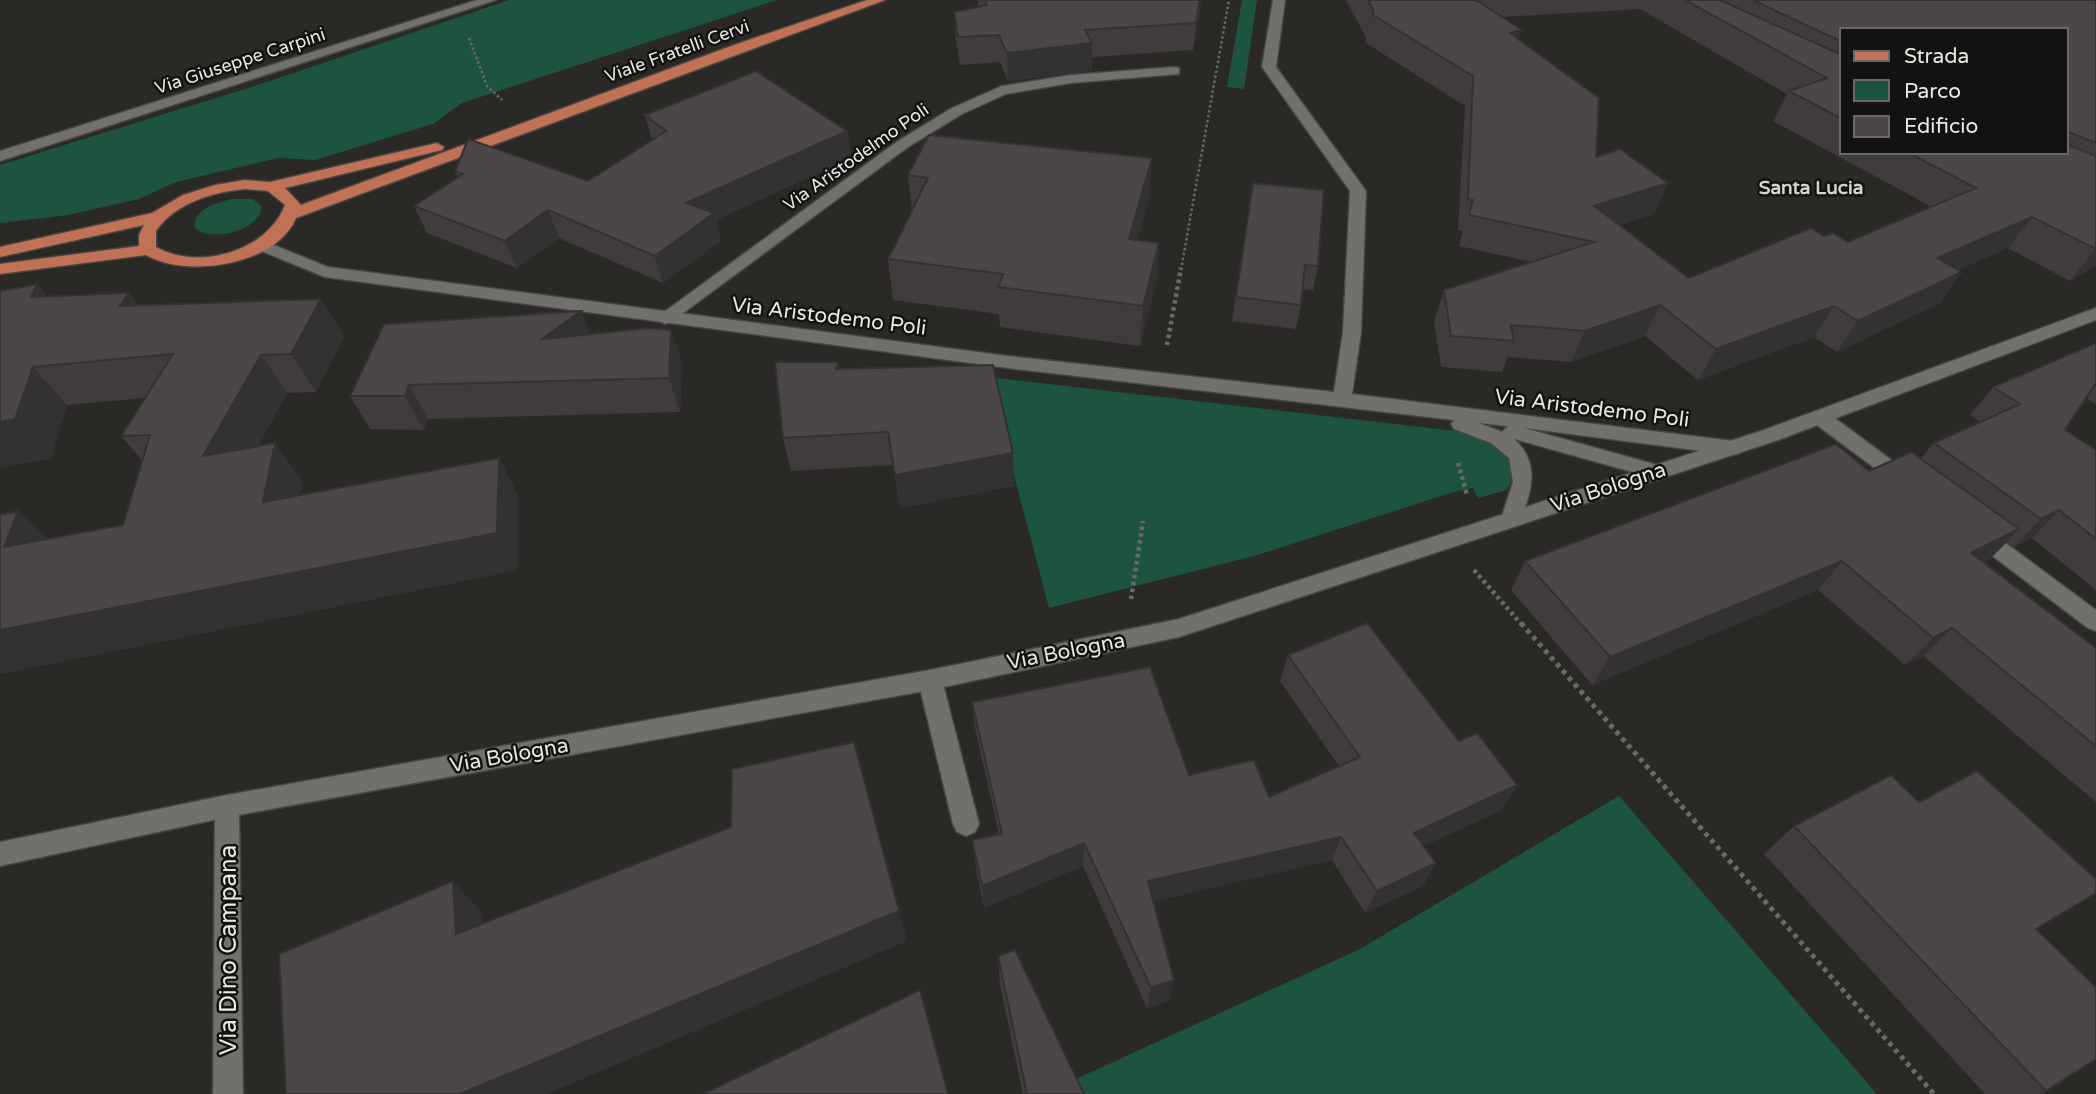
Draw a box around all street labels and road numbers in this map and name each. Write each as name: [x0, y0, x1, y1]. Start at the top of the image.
street label: Viale Fratelli Cervi: [602, 15, 752, 87]
street label: Via Giuseppe Carpini: [152, 23, 328, 99]
street label: Via Aristodelmo Poli: [779, 99, 933, 215]
street label: Via Aristodemo Poli: [730, 292, 928, 341]
street label: Via Aristodemo Poli: [1493, 384, 1691, 433]
street label: Via Bologna: [1547, 457, 1669, 518]
street label: Via Bologna: [1005, 628, 1127, 675]
street label: Via Bologna: [448, 733, 570, 778]
street label: Via Dino Campana: [214, 845, 243, 1055]

